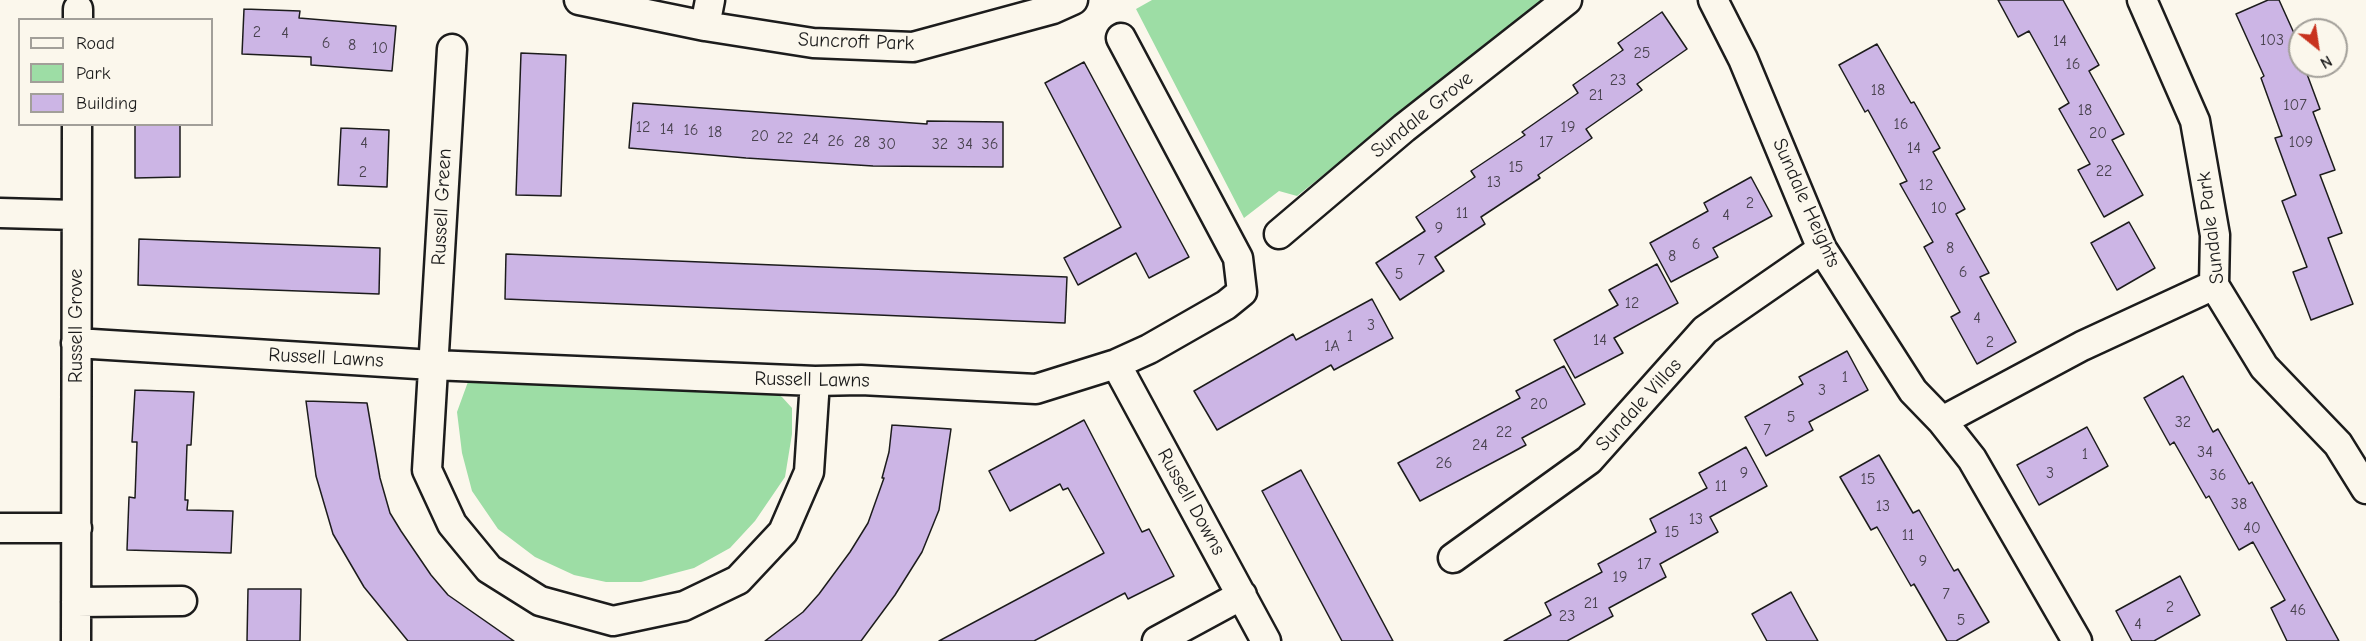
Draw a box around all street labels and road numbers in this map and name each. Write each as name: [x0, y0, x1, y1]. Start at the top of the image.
street label: Suncroft Park: [797, 28, 915, 56]
street label: Sundale Grove: [1366, 66, 1478, 164]
street label: Sundale Heights: [1767, 135, 1845, 271]
street label: Russell Green: [427, 148, 457, 266]
street label: Sundale Park: [2192, 171, 2230, 285]
street label: Russell Grove: [64, 269, 88, 383]
street label: Russell Lawns: [268, 343, 384, 373]
street label: Sundale Villas: [1591, 354, 1687, 456]
street label: Russell Lawns: [754, 367, 870, 393]
street label: Russell Downs: [1152, 444, 1230, 560]

